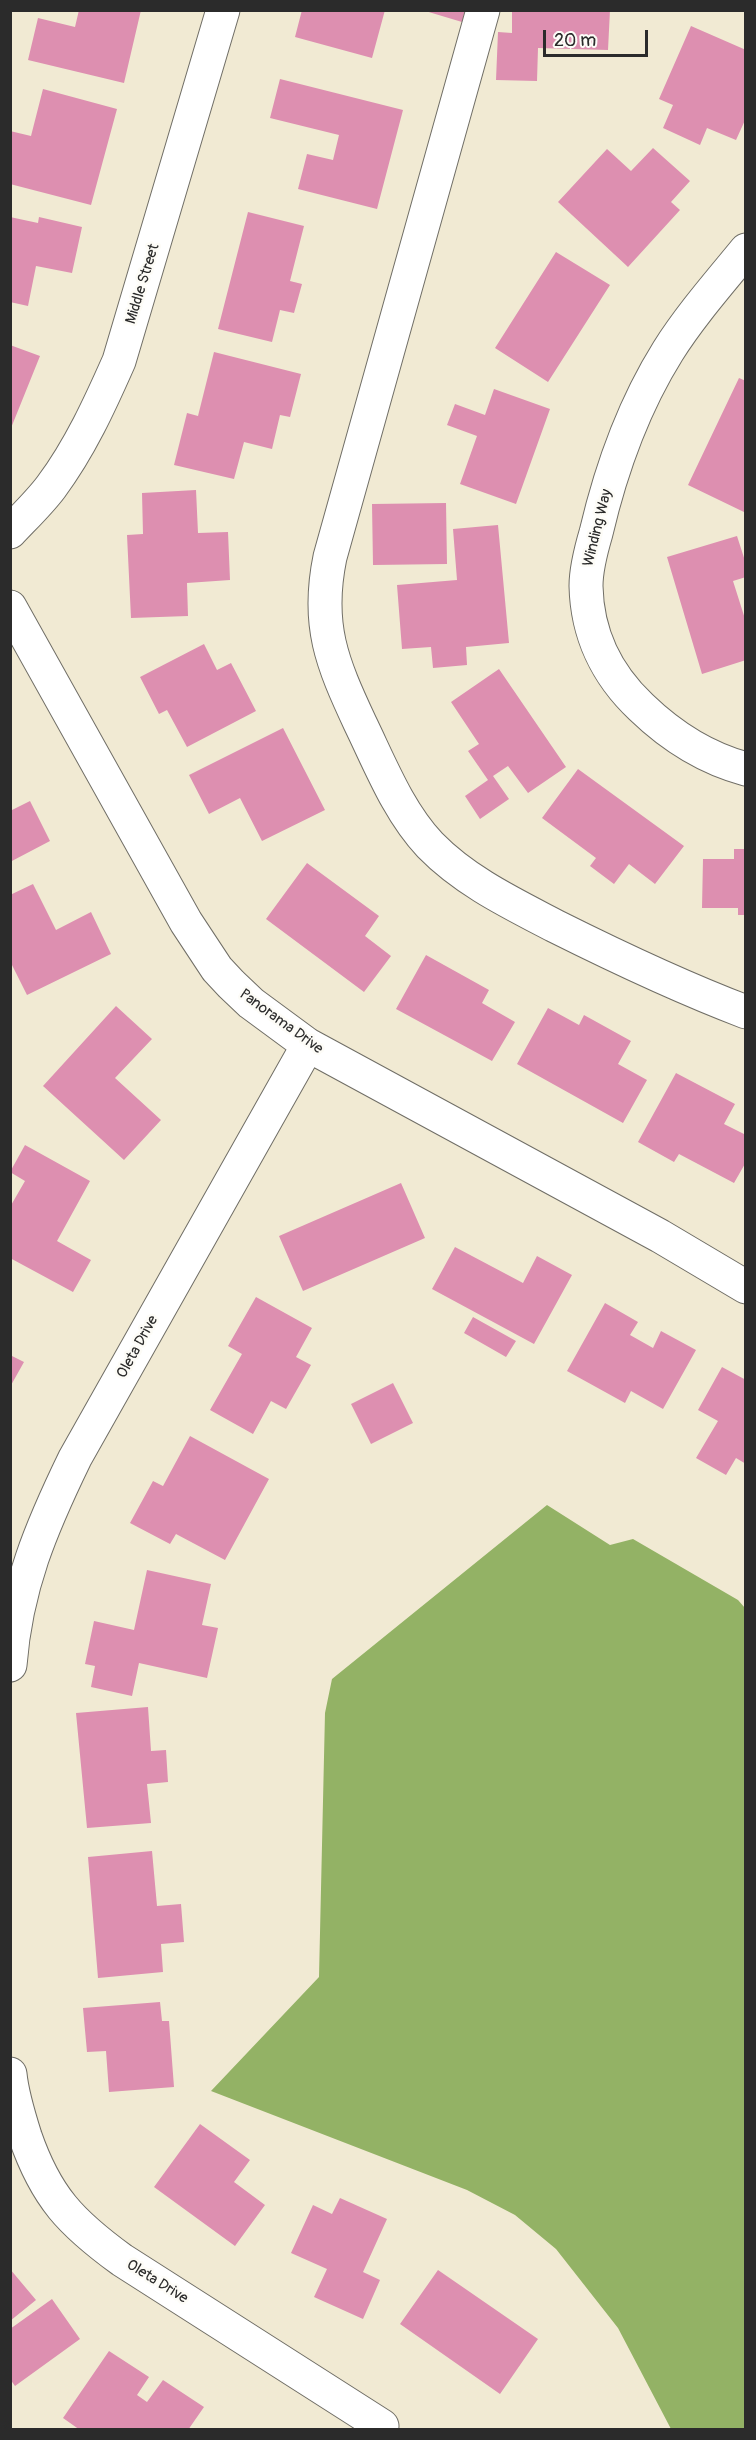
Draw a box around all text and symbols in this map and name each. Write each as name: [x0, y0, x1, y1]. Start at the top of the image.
scale bar: [546, 18, 651, 56]
text: 20 m: [554, 29, 596, 52]
street label: Middle Street: [122, 242, 164, 326]
street label: Winding Way: [580, 487, 616, 569]
street label: Panorama Drive: [236, 986, 326, 1058]
street label: Oleta Drive: [113, 1313, 163, 1381]
street label: Oleta Drive: [123, 2256, 191, 2308]

